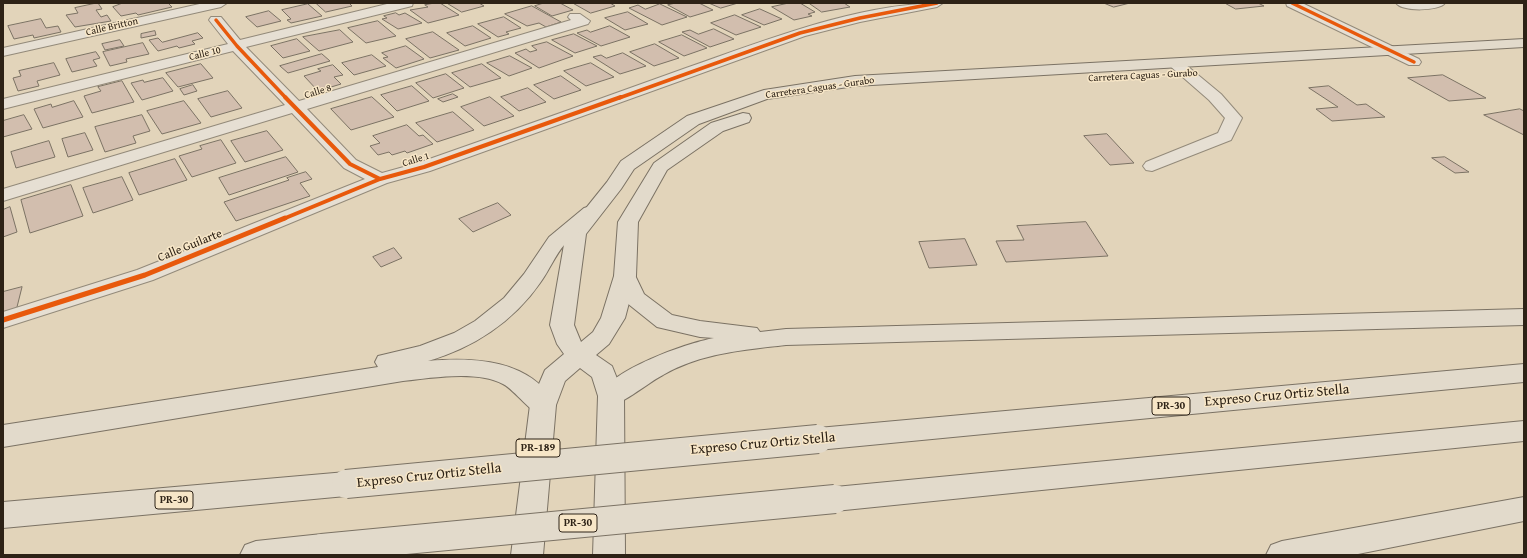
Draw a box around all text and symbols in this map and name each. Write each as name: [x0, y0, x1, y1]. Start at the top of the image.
street label: Calle Britton: [85, 15, 139, 39]
street label: Calle 10: [188, 44, 222, 64]
street label: Carretera Caguas - Gurabo: [1088, 67, 1198, 85]
street label: Carretera Caguas - Gurabo: [765, 74, 875, 102]
street label: Calle 8: [303, 82, 333, 102]
street label: Calle 1: [401, 150, 431, 170]
street label: Calle Guilarte: [156, 227, 224, 265]
street label: Expreso Cruz Ortiz Stella: [1204, 381, 1350, 411]
road number: PR-30: [1152, 397, 1190, 415]
street label: Expreso Cruz Ortiz Stella: [690, 429, 836, 459]
road number: PR-189: [516, 439, 560, 457]
street label: Expreso Cruz Ortiz Stella: [356, 460, 502, 492]
road number: PR-30: [155, 491, 193, 509]
road number: PR-30: [559, 514, 597, 532]

